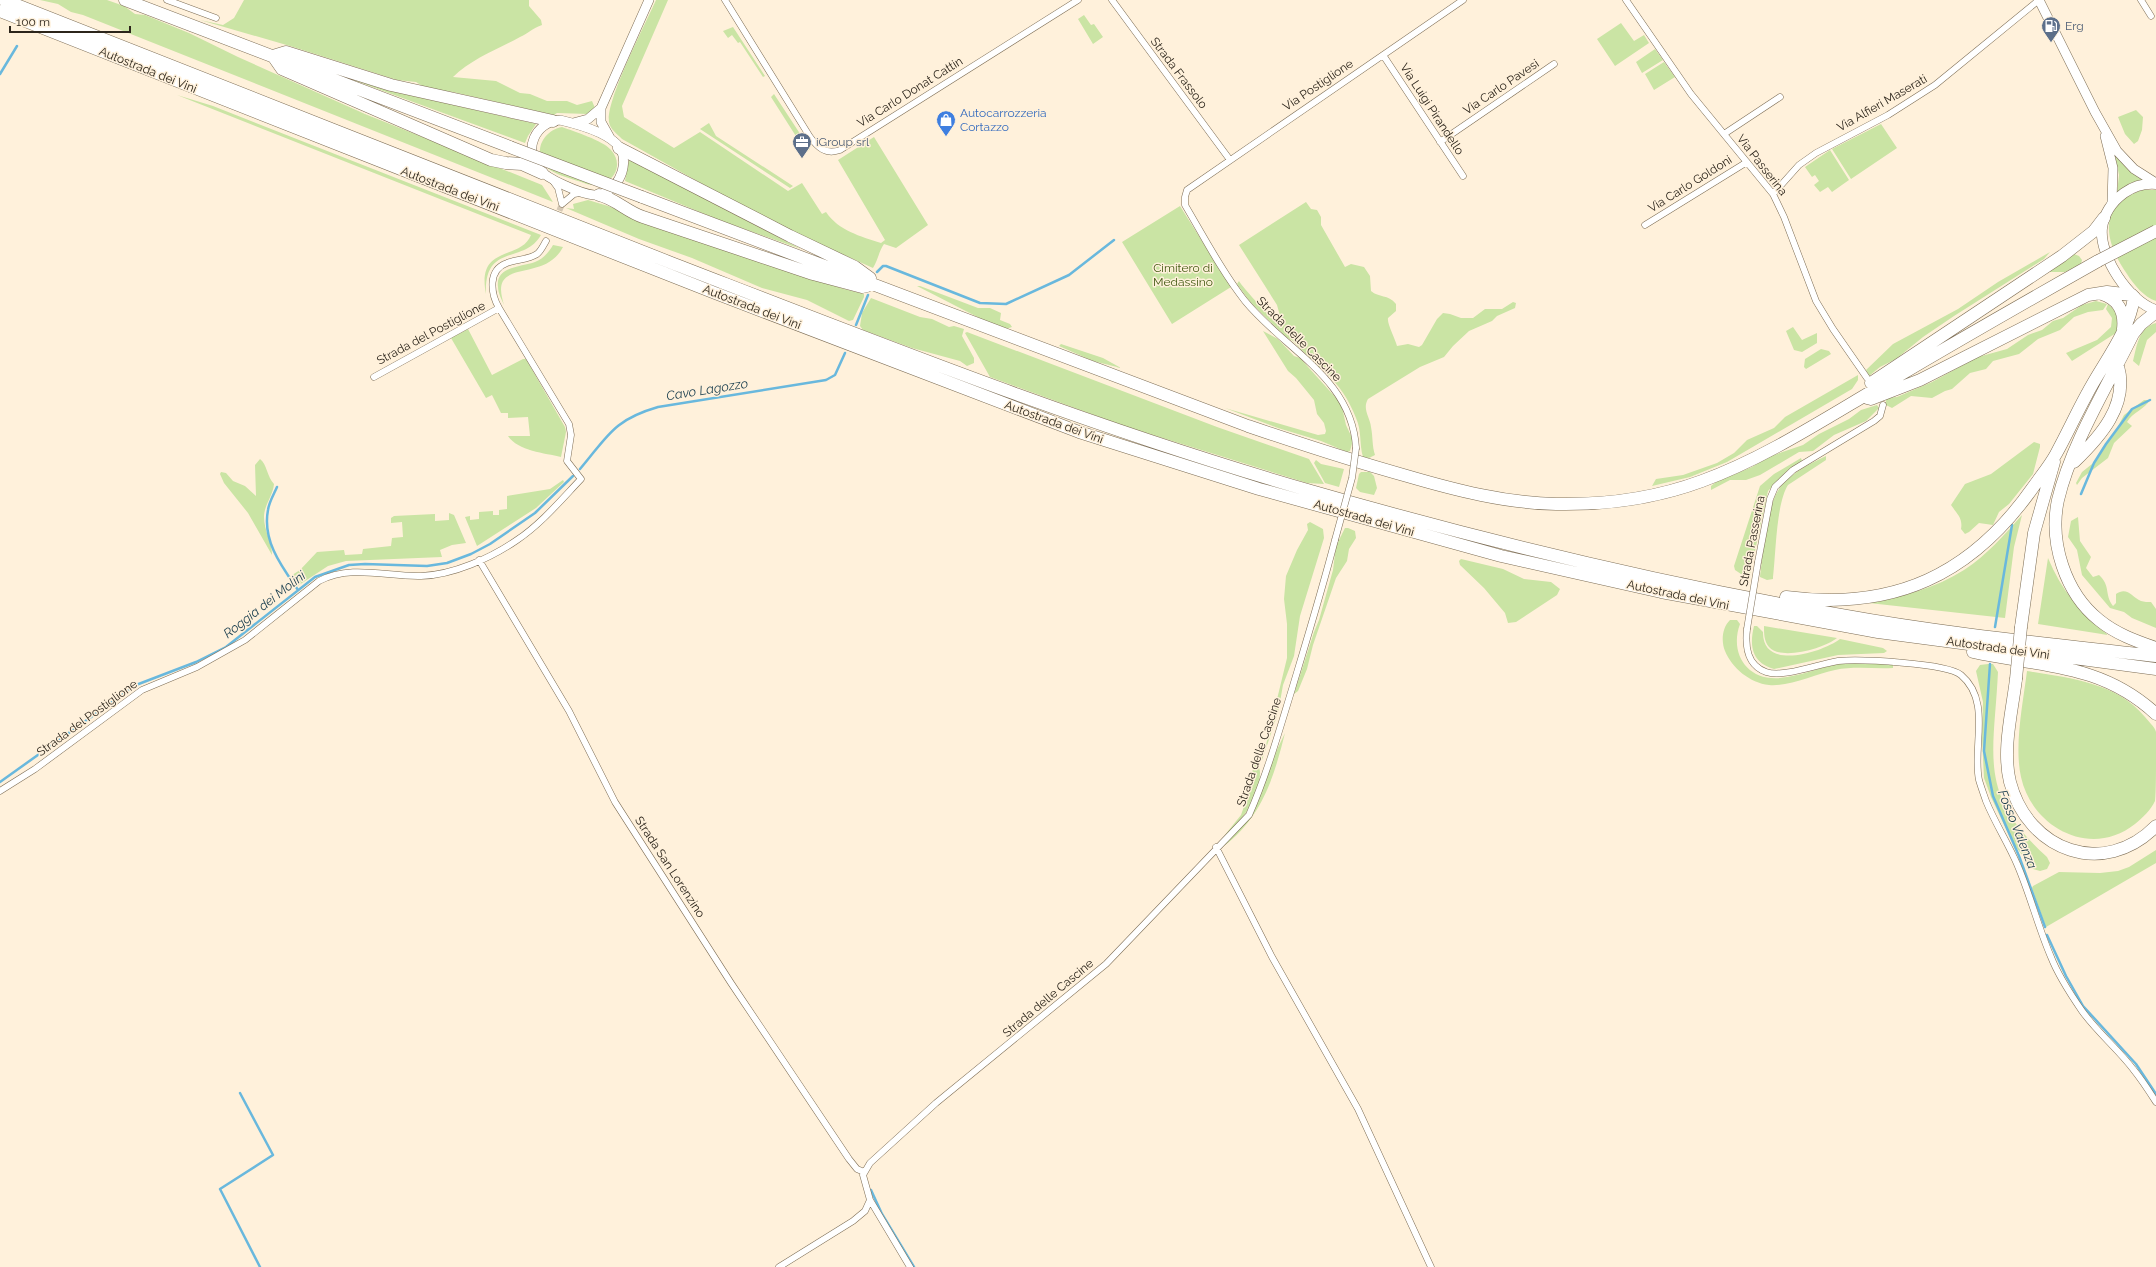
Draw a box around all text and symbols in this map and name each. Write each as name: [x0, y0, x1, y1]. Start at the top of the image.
scale bar: [10, 8, 130, 34]
text: 100 m: [16, 15, 50, 29]
fuel station icon: Erg: [2040, 15, 2062, 43]
place label: Erg: [2065, 19, 2084, 33]
street label: Strada Frassolo: [1148, 35, 1210, 111]
street label: Autostrada dei Vini: [97, 44, 199, 96]
street label: Via Carlo Donat Cattin: [855, 54, 965, 130]
street label: Via Postiglione: [1280, 56, 1356, 114]
street label: Via Carlo Pavesi: [1461, 57, 1541, 117]
street label: Via Luigi Pirandello: [1397, 61, 1467, 157]
street label: Via Alfieri Maserati: [1835, 72, 1929, 134]
place label: Autocarrozzeria Cortazzo: [960, 106, 1047, 134]
shop icon: Autocarrozzeria Cortazzo: [935, 109, 957, 137]
office icon: iGroup srl: [791, 131, 813, 159]
street label: Via Passerina: [1734, 132, 1790, 198]
place label: iGroup srl: [816, 135, 870, 149]
street label: Via Carlo Goldoni: [1646, 153, 1734, 215]
street label: Autostrada dei Vini: [399, 164, 501, 214]
park label: Cimitero di Medassino: [1153, 261, 1213, 289]
street label: Autostrada dei Vini: [701, 282, 803, 332]
street label: Strada delle Cascine: [1254, 294, 1344, 384]
street label: Strada del Postiglione: [374, 298, 488, 368]
water label: Cavo Lagozzo: [665, 376, 749, 403]
street label: Autostrada dei Vini: [1003, 398, 1105, 446]
street label: Strada Passerina: [1736, 495, 1768, 587]
street label: Autostrada dei Vini: [1312, 497, 1416, 539]
water label: Roggia dei Molini: [220, 567, 309, 641]
street label: Autostrada dei Vini: [1626, 577, 1730, 613]
street label: Autostrada dei Vini: [1946, 634, 2050, 662]
street label: Strada del Postiglione: [34, 677, 140, 759]
street label: Strada delle Cascine: [1234, 696, 1284, 808]
water label: Fosso Valenza: [1995, 788, 2040, 871]
street label: Strada San Lorenzino: [632, 814, 708, 920]
street label: Strada delle Cascine: [1000, 956, 1096, 1040]

